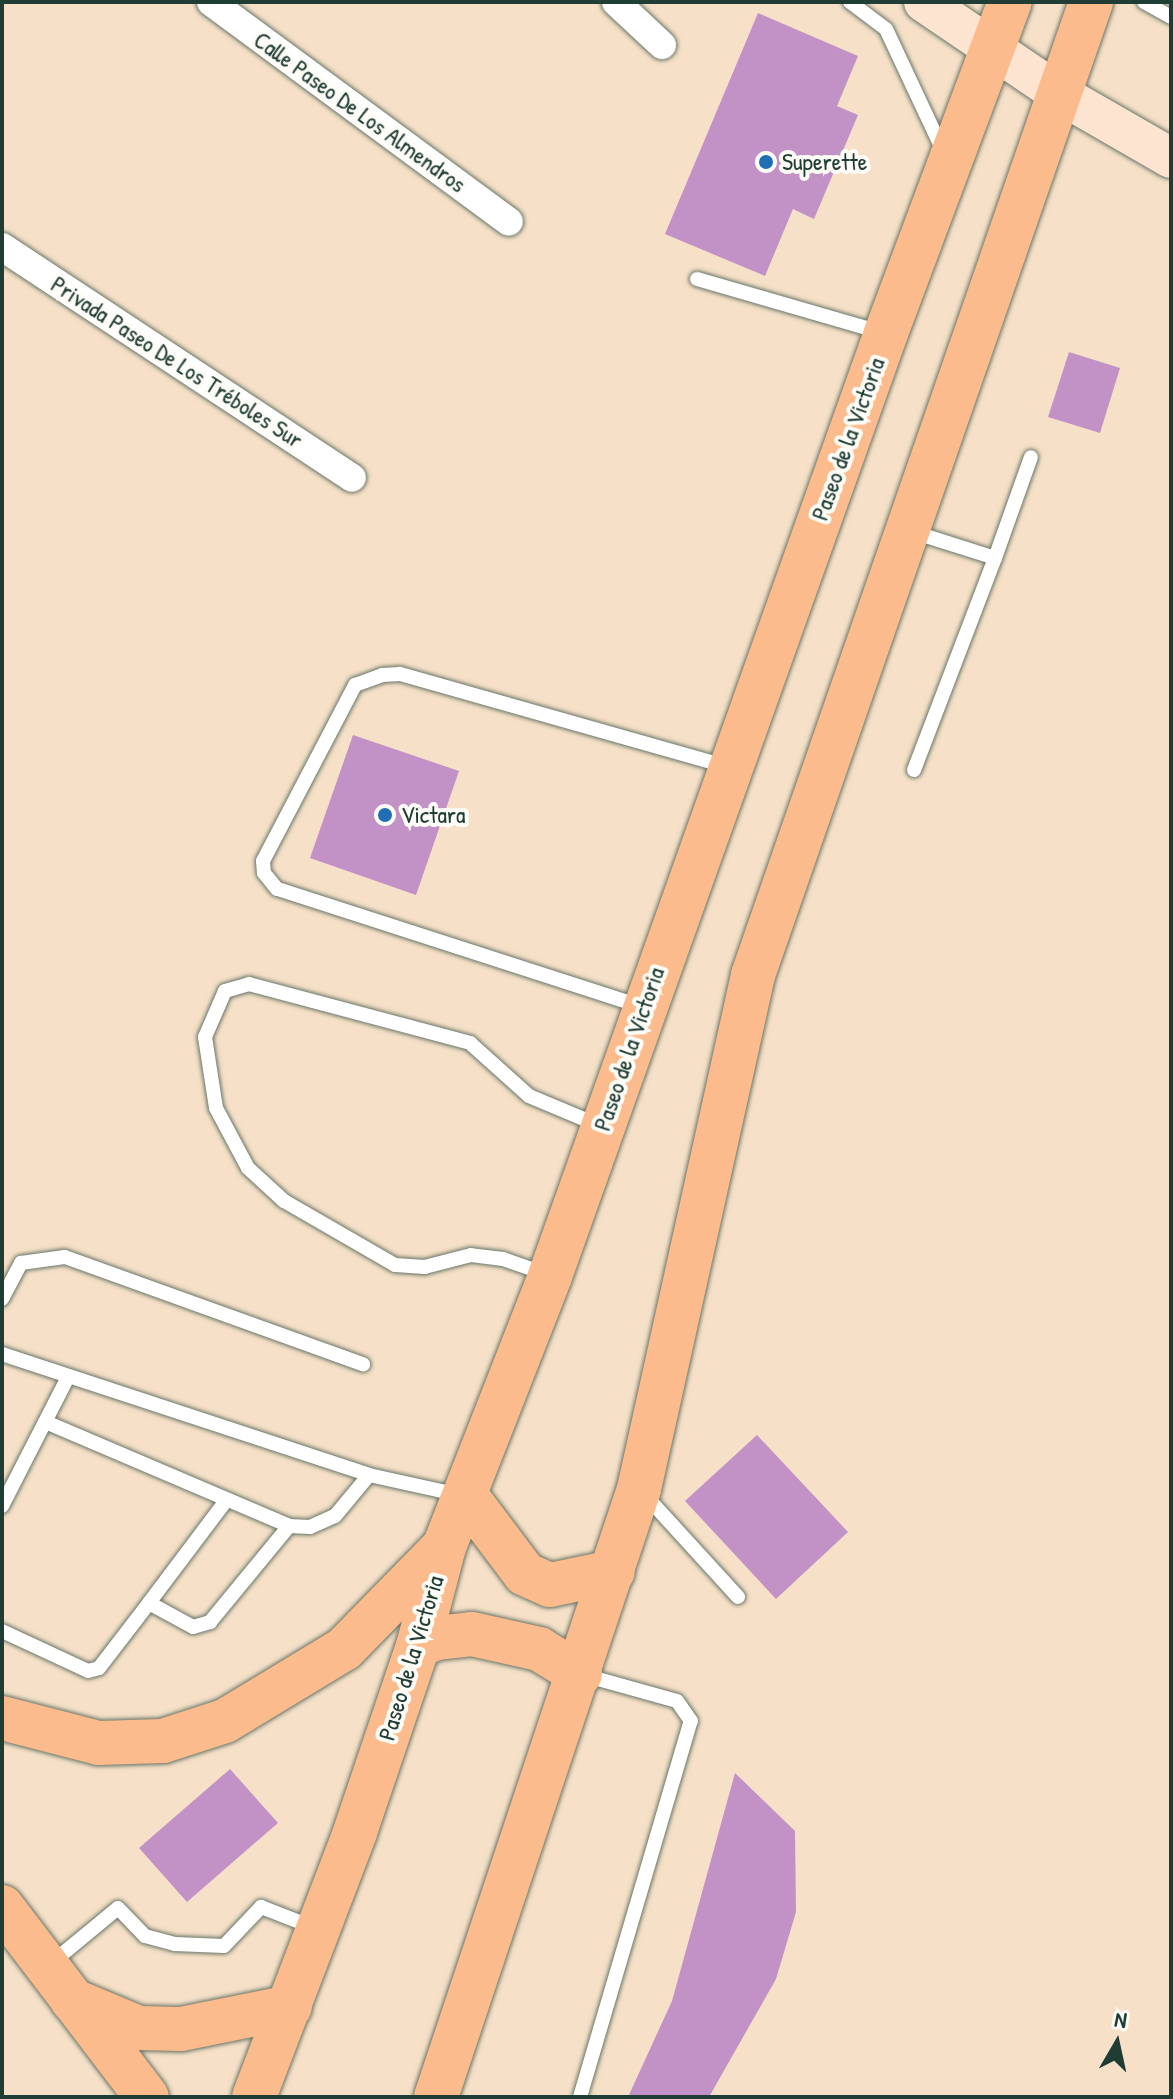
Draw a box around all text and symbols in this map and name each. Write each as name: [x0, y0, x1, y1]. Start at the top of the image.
street label: Calle Paseo De Los Almendros: [248, 25, 472, 199]
place label: Superette: [782, 148, 867, 176]
marker: Superette: [757, 153, 775, 171]
street label: Privada Paseo De Los Tréboles Sur: [46, 270, 308, 454]
street label: Paseo de la Victoria: [805, 354, 891, 524]
place label: Victara: [401, 801, 465, 829]
marker: Victara: [376, 806, 394, 824]
street label: Paseo de la Victoria: [588, 964, 670, 1134]
street label: Paseo de la Victoria: [372, 1572, 450, 1744]
north arrow: [1077, 2003, 1157, 2083]
text: N: [1113, 2004, 1129, 2035]

